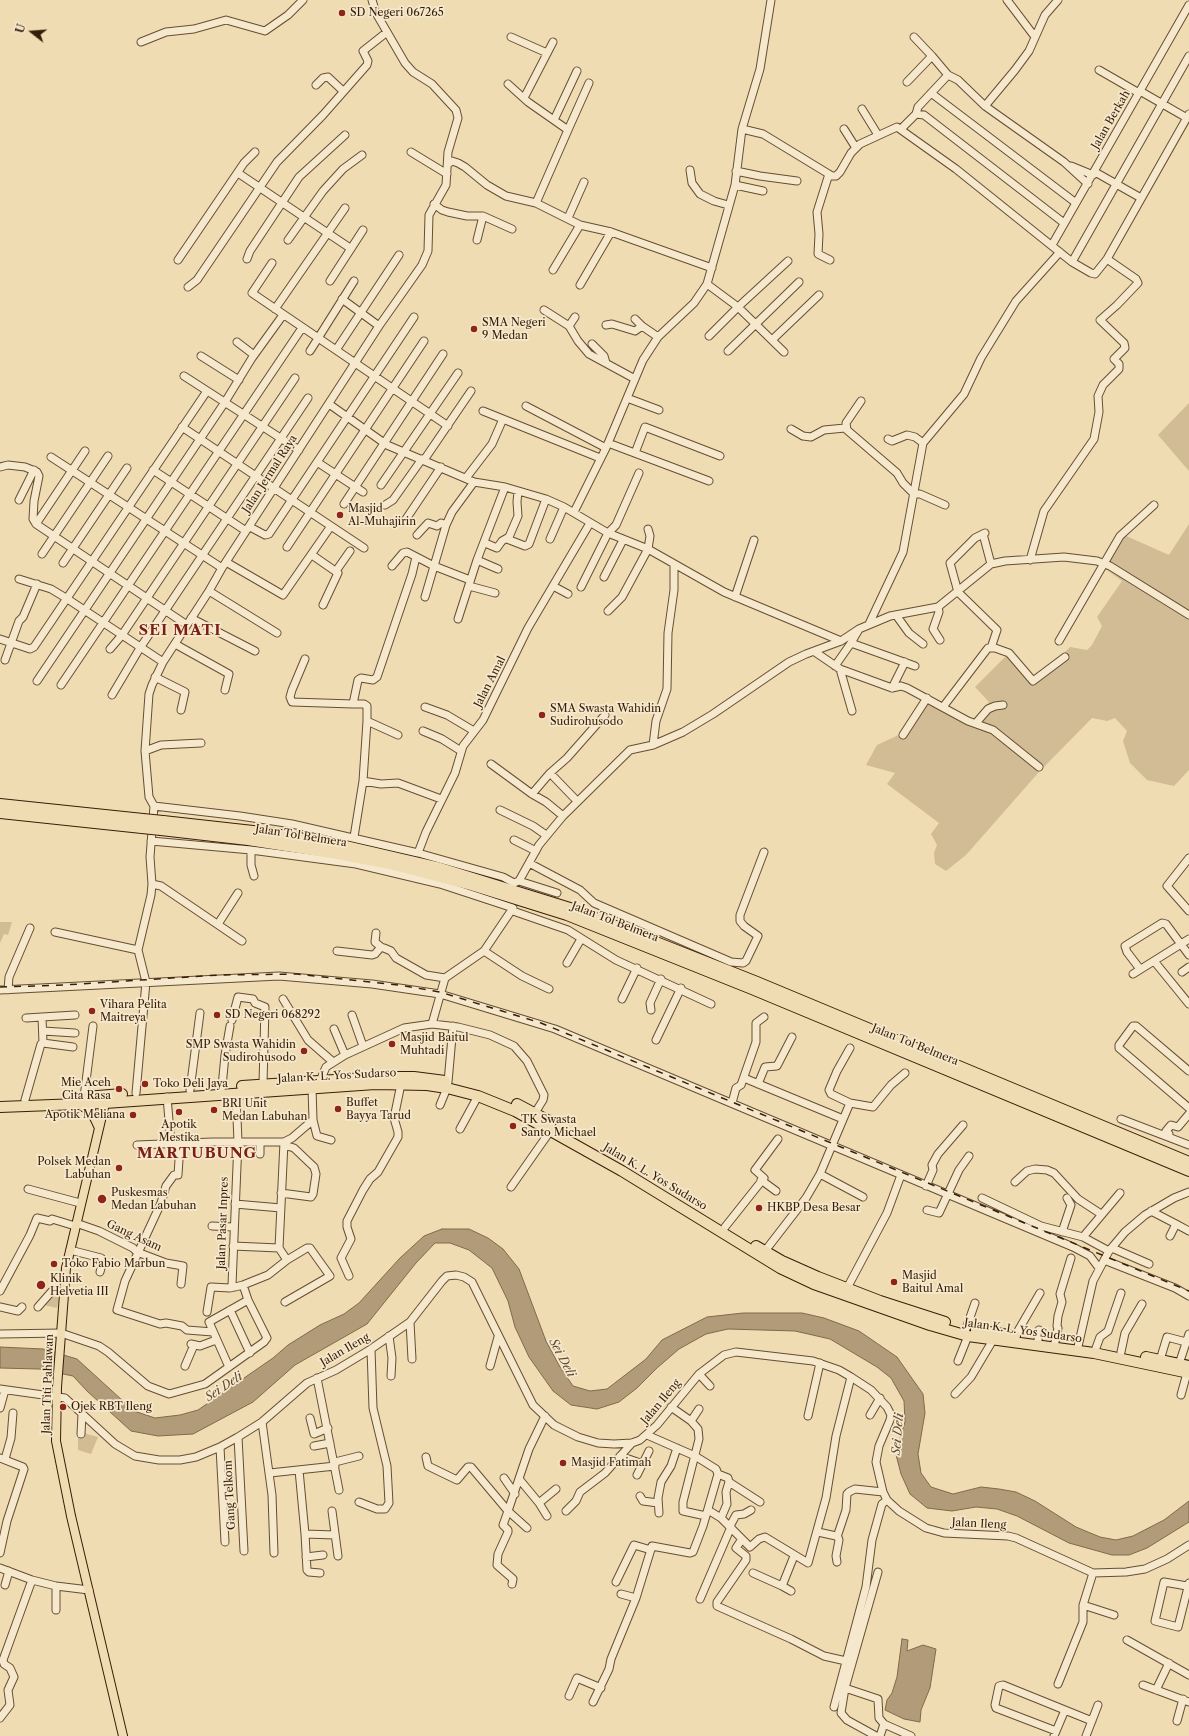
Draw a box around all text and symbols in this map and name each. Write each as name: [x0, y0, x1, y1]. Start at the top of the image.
place label: SD Negeri 067265: [350, 6, 444, 20]
marker: SD Negeri 067265: [337, 8, 347, 18]
north arrow: [12, 12, 52, 52]
text: U: [13, 22, 29, 35]
street label: Jalan Berkah: [1089, 88, 1133, 152]
place label: SMA Negeri 9 Medan: [482, 316, 546, 342]
marker: SMA Negeri 9 Medan: [469, 324, 479, 334]
street label: Jalan Jermal Raya: [240, 432, 300, 516]
place label: Masjid Al-Muhajirin: [348, 502, 416, 528]
marker: Masjid Al-Muhajirin: [335, 510, 345, 520]
district label: SEI MATI: [139, 622, 221, 640]
street label: Jalan Amal: [471, 654, 509, 710]
place label: SMA Swasta Wahidin Sudirohusodo: [550, 702, 661, 728]
marker: SMA Swasta Wahidin Sudirohusodo: [537, 710, 547, 720]
street label: Jalan Tol Belmera: [254, 822, 348, 850]
street label: Jalan Tol Belmera: [569, 899, 661, 945]
place label: Vihara Pelita Maitreya: [100, 998, 167, 1024]
marker: Vihara Pelita Maitreya: [87, 1006, 97, 1016]
place label: SD Negeri 068292: [225, 1008, 320, 1022]
marker: SD Negeri 068292: [212, 1010, 222, 1020]
street label: Jalan Tol Belmera: [870, 1022, 960, 1068]
place label: Masjid Baitul Muhtadi: [400, 1031, 468, 1057]
place label: SMP Swasta Wahidin Sudirohusodo: [186, 1038, 296, 1064]
marker: Masjid Baitul Muhtadi: [387, 1039, 397, 1049]
marker: SMP Swasta Wahidin Sudirohusodo: [299, 1046, 309, 1056]
street label: Jalan K. L. Yos Sudarso: [277, 1066, 397, 1086]
place label: Mie Aceh Cita Rasa: [61, 1076, 111, 1102]
place label: Toko Deli Jaya: [153, 1077, 228, 1091]
marker: Toko Deli Jaya: [140, 1079, 150, 1089]
marker: Mie Aceh Cita Rasa: [114, 1084, 124, 1094]
place label: Buffet Bayya Tarud: [346, 1096, 411, 1122]
place label: BRI Unit Medan Labuhan: [222, 1097, 307, 1123]
marker: Buffet Bayya Tarud: [333, 1104, 343, 1114]
marker: BRI Unit Medan Labuhan: [209, 1105, 219, 1115]
marker: Apotik Mestika: [174, 1107, 184, 1117]
place label: Apotik Meliana: [45, 1108, 125, 1122]
marker: Apotik Meliana: [128, 1110, 138, 1120]
place label: TK Swasta Santo Michael: [521, 1113, 596, 1139]
place label: Apotik Mestika: [159, 1118, 199, 1144]
marker: TK Swasta Santo Michael: [508, 1121, 518, 1131]
street label: Jalan K. L. Yos Sudarso: [601, 1141, 709, 1213]
district label: MARTUBUNG: [137, 1145, 257, 1163]
place label: Polsek Medan Labuhan: [37, 1155, 111, 1181]
marker: Polsek Medan Labuhan: [114, 1163, 124, 1173]
street label: Jalan Pasar Inpres: [215, 1176, 231, 1270]
place label: Puskesmas Medan Labuhan: [111, 1186, 196, 1212]
marker: Puskesmas Medan Labuhan: [96, 1193, 108, 1205]
place label: HKBP Desa Besar: [767, 1201, 860, 1215]
marker: HKBP Desa Besar: [754, 1203, 764, 1213]
street label: Gang Asam: [104, 1217, 164, 1255]
place label: Toko Fabio Marbun: [62, 1257, 166, 1271]
marker: Toko Fabio Marbun: [49, 1259, 59, 1269]
place label: Masjid Baitul Amal: [902, 1269, 963, 1295]
place label: Klinik Helvetia III: [50, 1272, 109, 1298]
marker: Masjid Baitul Amal: [889, 1277, 899, 1287]
marker: Klinik Helvetia III: [35, 1279, 47, 1291]
street label: Jalan K. L. Yos Sudarso: [963, 1316, 1083, 1346]
street label: Jalan Ileng: [318, 1331, 372, 1369]
street label: Jalan Titi Pahlawan: [40, 1334, 56, 1434]
water label: Sei Deli: [546, 1336, 578, 1380]
water label: Sei Deli: [203, 1369, 245, 1405]
street label: Jalan Ileng: [638, 1377, 684, 1427]
place label: Ojek RBT Ileng: [71, 1400, 152, 1414]
marker: Ojek RBT Ileng: [58, 1402, 68, 1412]
water label: Sei Deli: [889, 1413, 907, 1455]
place label: Masjid Fatimah: [571, 1456, 651, 1470]
marker: Masjid Fatimah: [558, 1458, 568, 1468]
street label: Gang Telkom: [222, 1460, 238, 1530]
street label: Jalan Ileng: [951, 1516, 1007, 1532]

